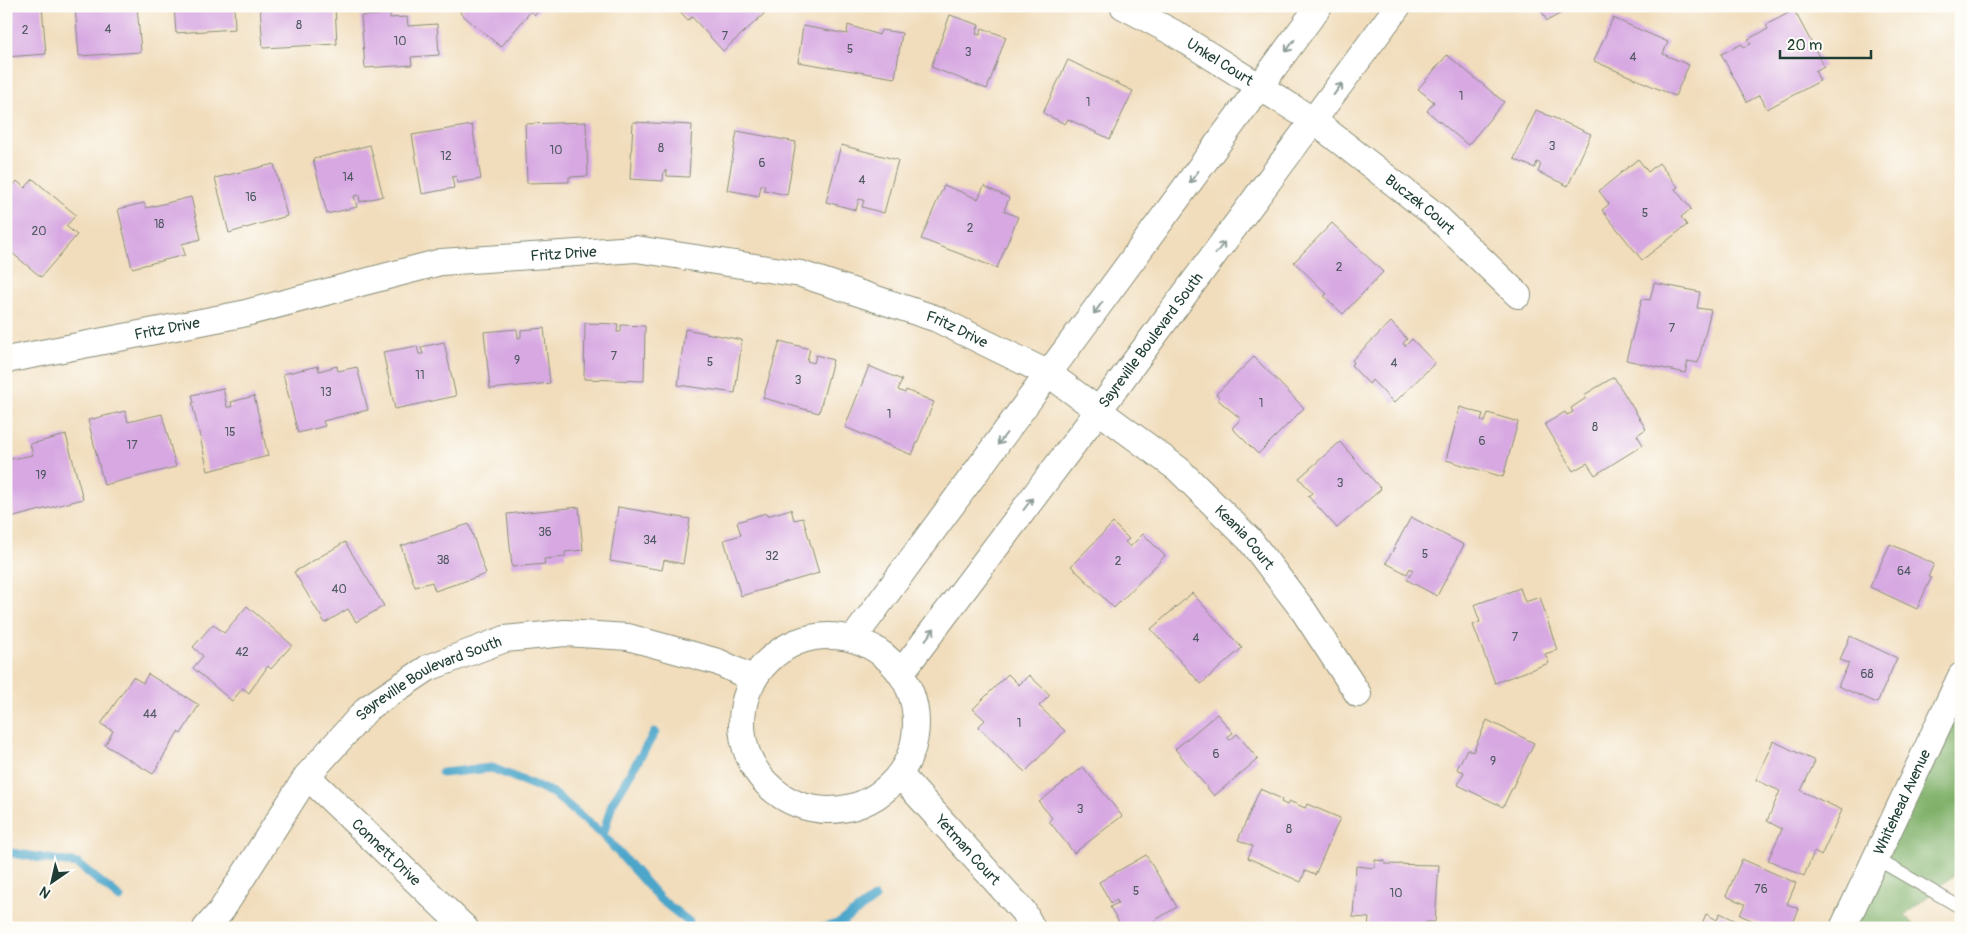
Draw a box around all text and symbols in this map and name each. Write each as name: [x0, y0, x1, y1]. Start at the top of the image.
house number: 8: [296, 18, 302, 33]
house number: 4: [105, 22, 112, 37]
house number: 2: [22, 23, 29, 38]
scale bar: [1780, 28, 1871, 60]
house number: 7: [722, 29, 729, 44]
house number: 10: [394, 34, 406, 49]
street label: Unkel Court: [1183, 34, 1257, 91]
text: 20 m: [1787, 36, 1822, 55]
one-way arrow: [1285, 39, 1296, 52]
house number: 5: [847, 42, 853, 57]
house number: 3: [965, 45, 972, 60]
house number: 4: [1630, 50, 1637, 65]
one-way arrow: [1333, 82, 1343, 96]
house number: 1: [1459, 89, 1463, 104]
house number: 1: [1086, 95, 1090, 110]
house number: 3: [1549, 139, 1556, 154]
house number: 8: [658, 141, 664, 156]
house number: 10: [550, 143, 562, 158]
house number: 12: [440, 149, 452, 164]
house number: 6: [759, 156, 766, 171]
house number: 14: [342, 170, 354, 185]
one-way arrow: [1189, 170, 1200, 183]
street label: Buczek Court: [1381, 171, 1459, 240]
house number: 4: [859, 173, 866, 188]
house number: 16: [245, 190, 257, 205]
house number: 5: [1642, 206, 1648, 221]
house number: 18: [154, 217, 164, 232]
house number: 2: [967, 221, 974, 236]
house number: 20: [32, 224, 46, 239]
one-way arrow: [1215, 241, 1225, 255]
street label: Fritz Drive: [530, 243, 598, 266]
house number: 2: [1336, 260, 1343, 275]
street label: Sayreville Boulevard South: [1095, 269, 1207, 412]
one-way arrow: [1093, 301, 1103, 315]
street label: Fritz Drive: [924, 307, 991, 353]
street label: Fritz Drive: [133, 313, 202, 345]
house number: 7: [1669, 321, 1676, 336]
house number: 7: [611, 349, 618, 364]
house number: 9: [514, 353, 520, 368]
house number: 5: [707, 355, 713, 370]
house number: 4: [1391, 356, 1398, 371]
house number: 11: [415, 368, 425, 383]
house number: 3: [795, 373, 802, 388]
house number: 13: [320, 385, 332, 400]
house number: 1: [1259, 396, 1263, 411]
house number: 1: [887, 407, 891, 422]
house number: 8: [1592, 420, 1598, 435]
house number: 15: [224, 425, 236, 440]
one-way arrow: [997, 432, 1007, 446]
house number: 6: [1479, 434, 1486, 449]
house number: 17: [126, 438, 138, 453]
house number: 19: [36, 468, 46, 483]
house number: 3: [1337, 476, 1344, 491]
one-way arrow: [1023, 498, 1034, 511]
street label: Keania Court: [1210, 501, 1279, 574]
house number: 36: [538, 525, 552, 540]
house number: 34: [643, 533, 657, 548]
house number: 5: [1422, 547, 1428, 562]
house number: 32: [765, 549, 779, 564]
house number: 38: [437, 553, 449, 568]
house number: 2: [1115, 554, 1122, 569]
house number: 64: [1897, 564, 1911, 579]
house number: 40: [331, 582, 347, 597]
one-way arrow: [925, 627, 935, 641]
house number: 7: [1512, 630, 1519, 645]
house number: 4: [1193, 631, 1200, 646]
street label: Sayreville Boulevard South: [352, 632, 504, 725]
house number: 42: [235, 645, 249, 660]
house number: 68: [1860, 667, 1874, 682]
house number: 44: [143, 707, 157, 722]
house number: 1: [1017, 716, 1021, 731]
street label: Whitehead Avenue: [1870, 746, 1936, 858]
house number: 6: [1213, 747, 1220, 762]
house number: 9: [1490, 754, 1496, 769]
house number: 3: [1077, 802, 1084, 817]
street label: Yetman Court: [930, 810, 1005, 890]
street label: Connett Drive: [347, 815, 425, 891]
house number: 8: [1286, 822, 1292, 837]
north arrow: [28, 856, 78, 906]
house number: 76: [1754, 882, 1768, 897]
text: N: [36, 883, 54, 902]
house number: 5: [1133, 884, 1139, 899]
house number: 10: [1390, 886, 1402, 901]

